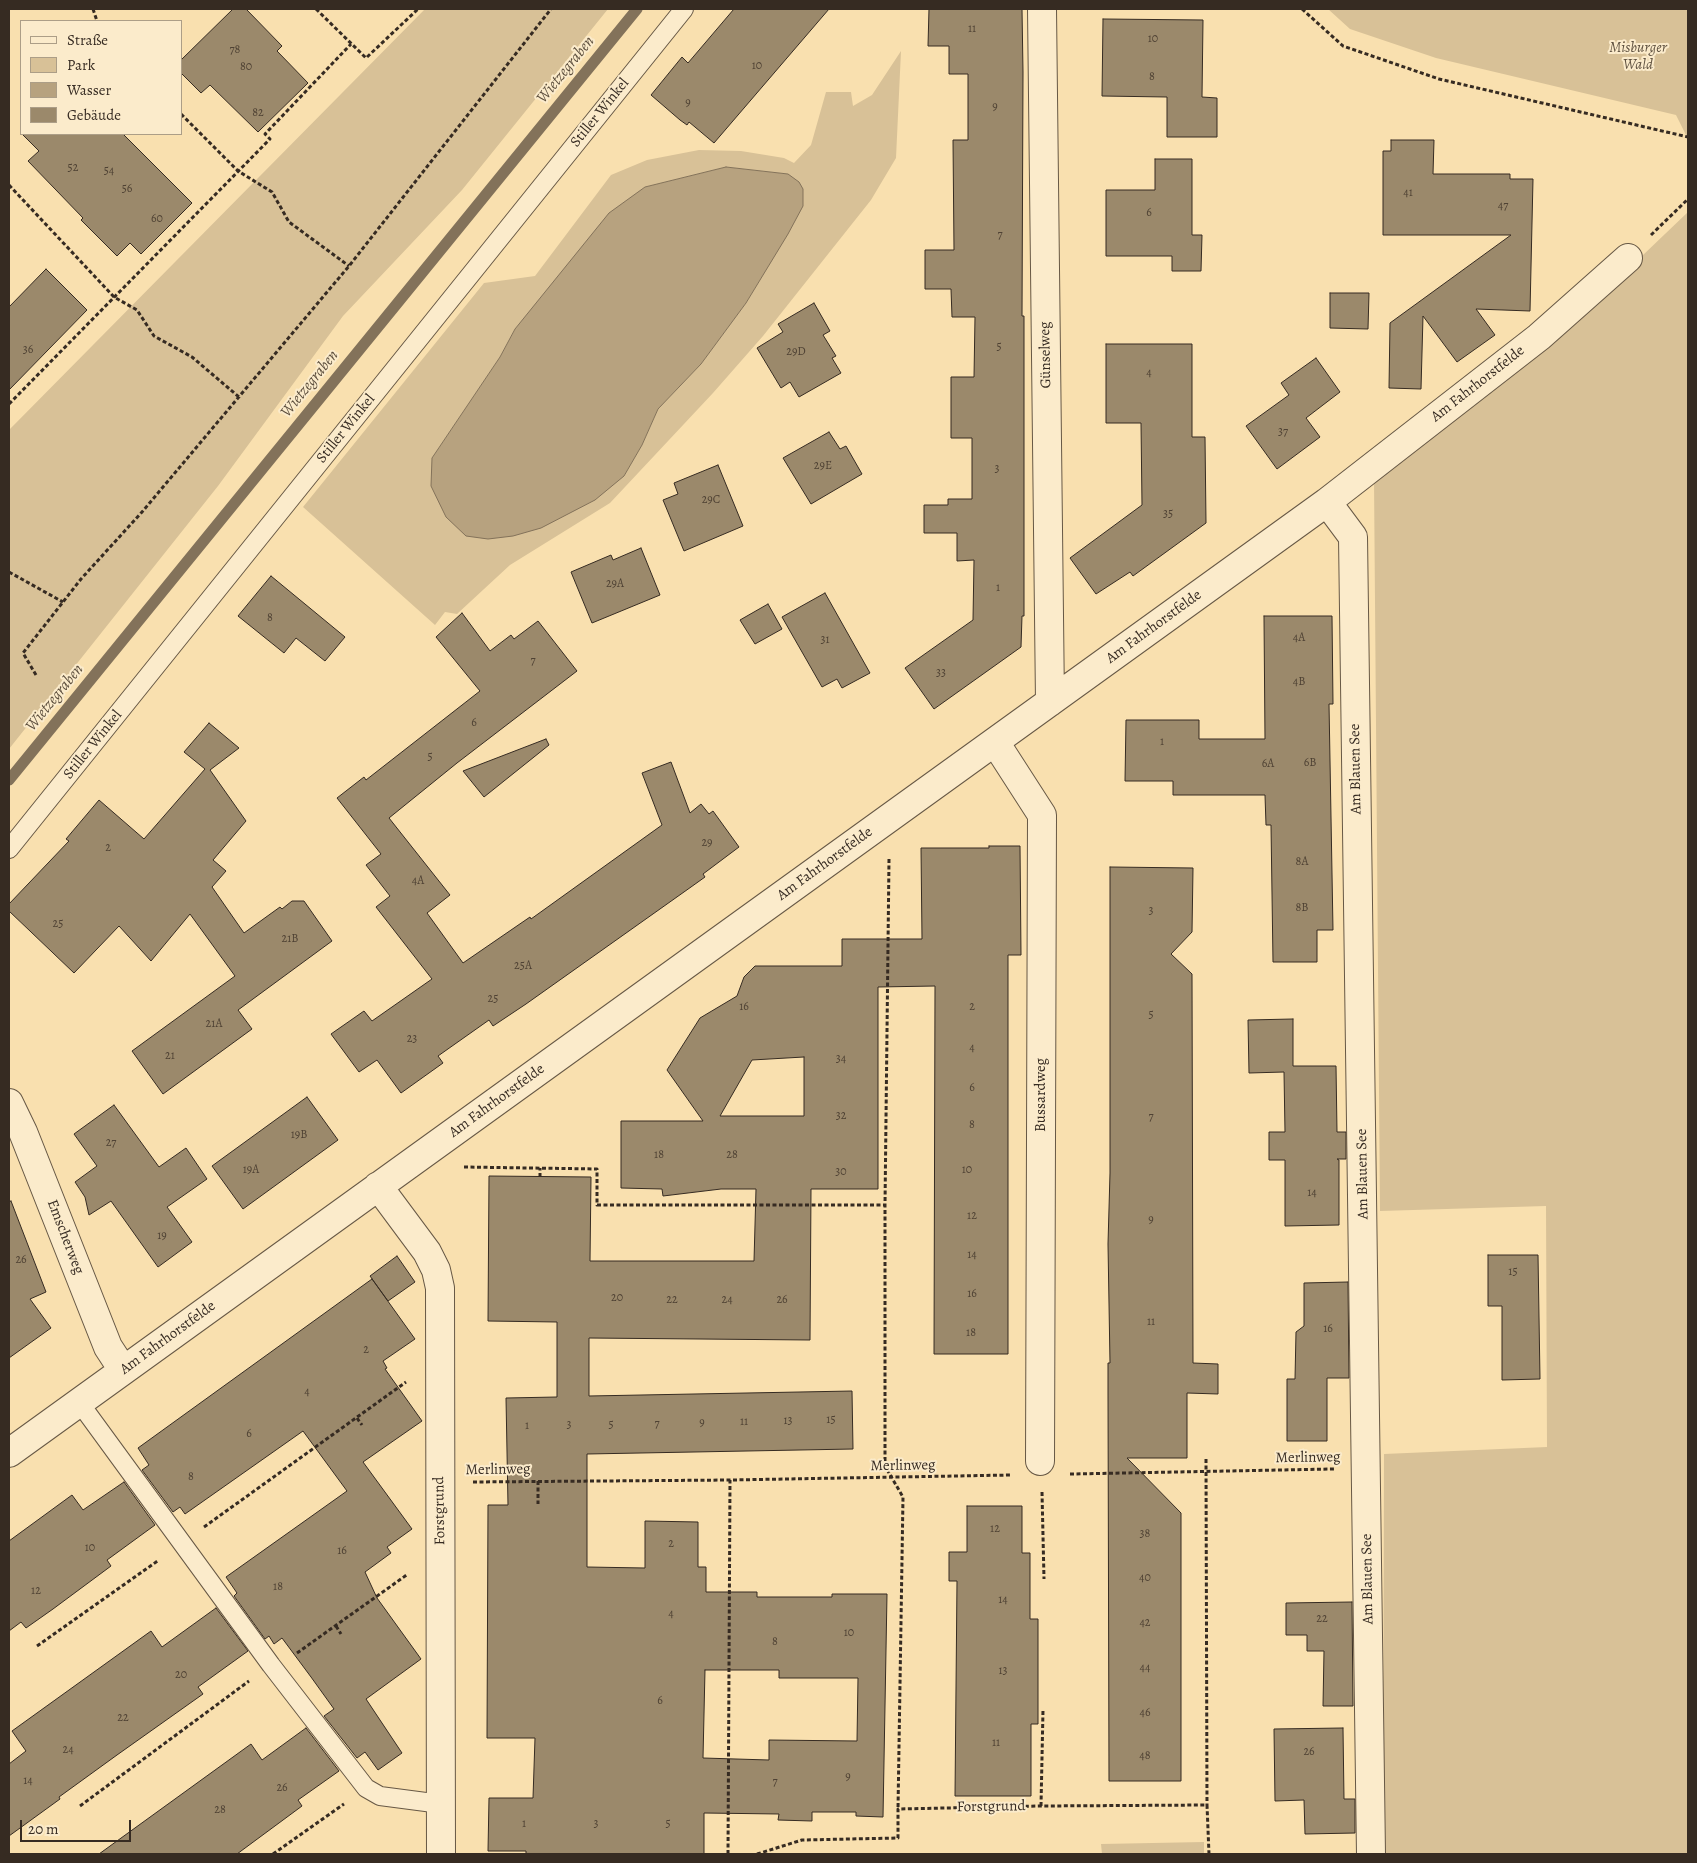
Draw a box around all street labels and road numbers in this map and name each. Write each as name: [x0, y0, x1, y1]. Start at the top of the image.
street label: Stiller Winkel: [567, 75, 633, 151]
street label: Günselweg: [1036, 321, 1056, 389]
street label: Am Fahrhorstfelde: [1428, 342, 1528, 426]
street label: Stiller Winkel: [313, 391, 379, 467]
street label: Am Fahrhorstfelde: [1103, 586, 1205, 668]
street label: Stiller Winkel: [60, 707, 126, 783]
street label: Am Blauen See: [1346, 724, 1366, 814]
street label: Am Fahrhorstfelde: [774, 823, 876, 905]
street label: Bussardweg: [1032, 1058, 1050, 1132]
street label: Am Fahrhorstfelde: [446, 1060, 548, 1142]
street label: Am Blauen See: [1353, 1129, 1373, 1219]
street label: Emscherweg: [43, 1197, 87, 1277]
street label: Am Fahrhorstfelde: [117, 1297, 219, 1379]
street label: Merlinweg: [1275, 1448, 1341, 1468]
street label: Merlinweg: [870, 1456, 936, 1476]
street label: Merlinweg: [465, 1460, 531, 1480]
street label: Forstgrund: [430, 1476, 450, 1546]
street label: Am Blauen See: [1358, 1534, 1378, 1624]
street label: Forstgrund: [956, 1797, 1026, 1817]

